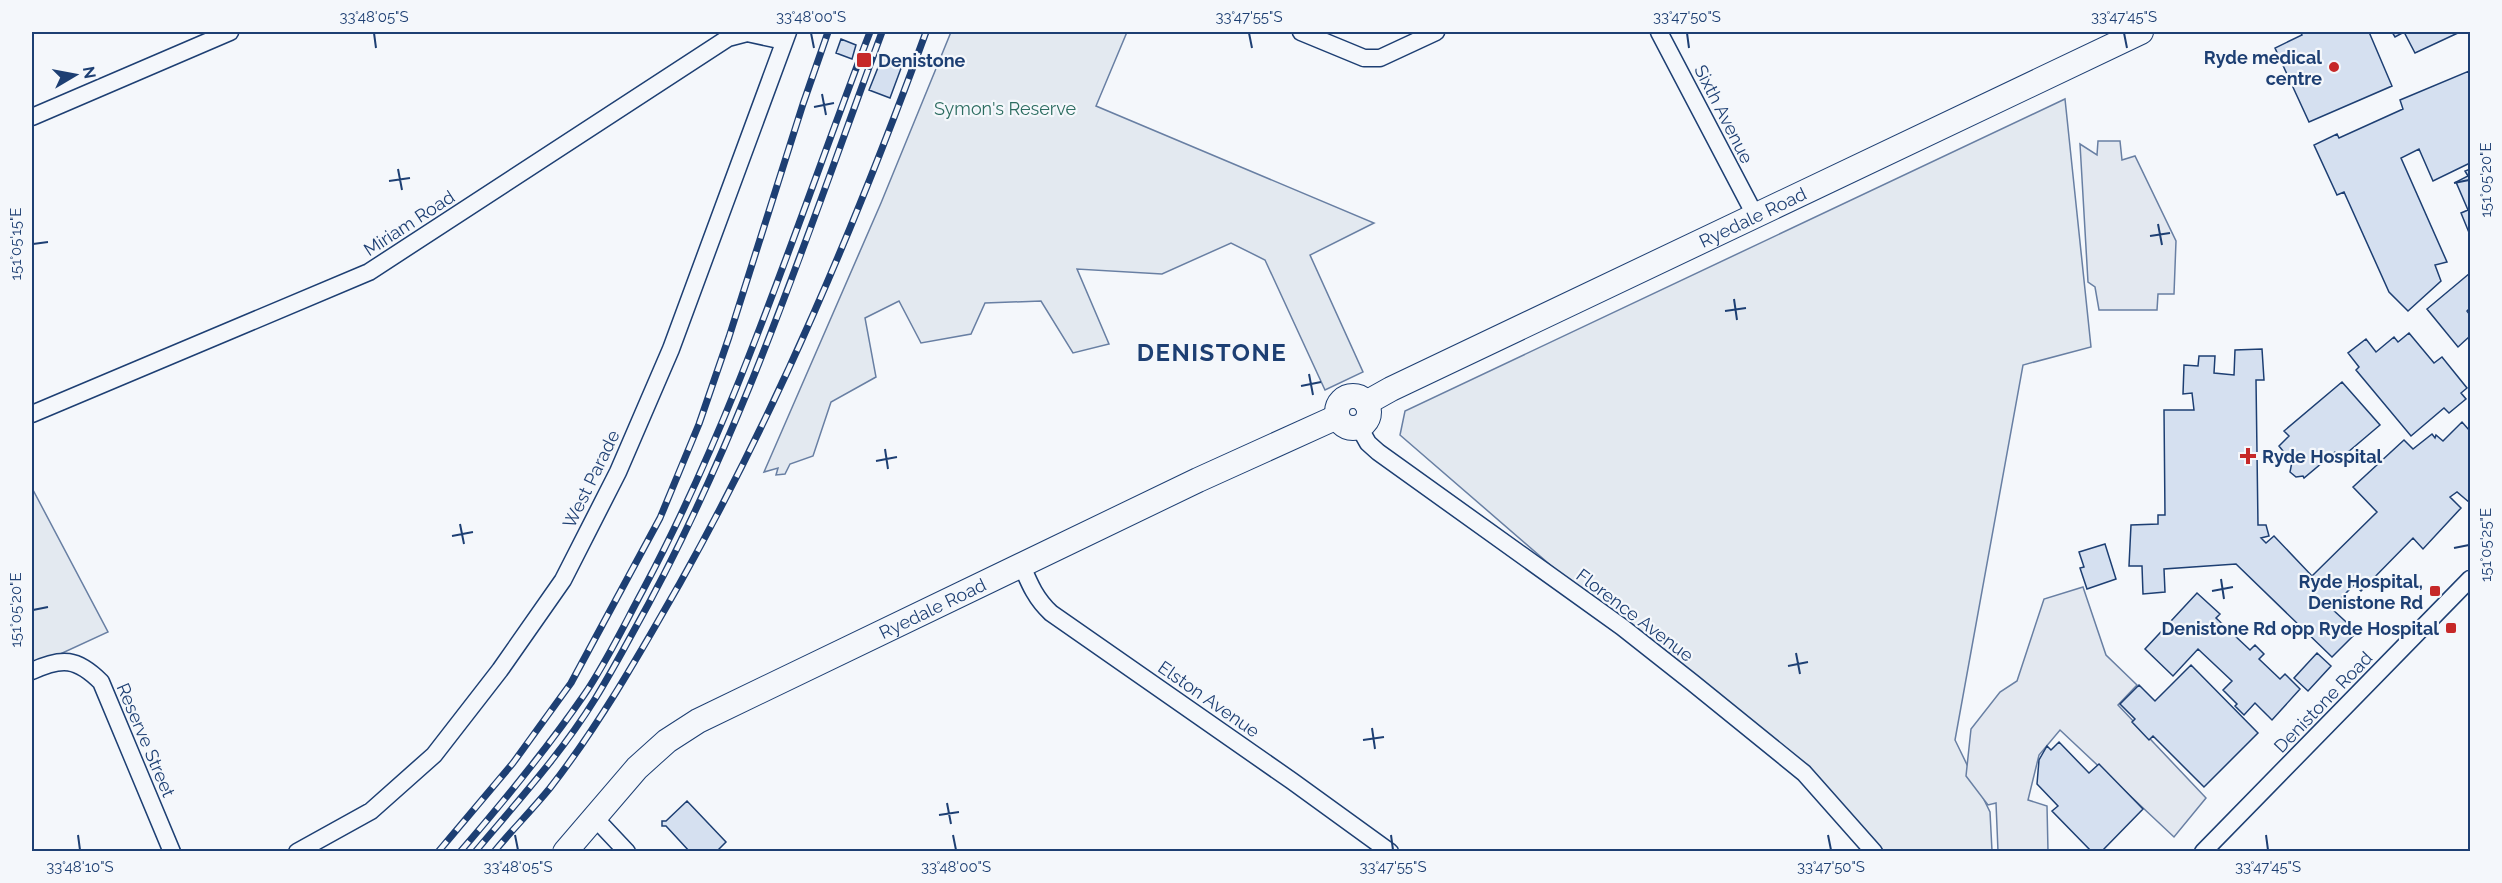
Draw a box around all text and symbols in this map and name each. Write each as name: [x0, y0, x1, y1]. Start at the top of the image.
text: 33°48'05"S: [339, 8, 409, 26]
text: 33°48'00"S: [776, 8, 846, 26]
text: 33°47'55"S: [1215, 8, 1283, 26]
text: 33°47'50"S: [1653, 8, 1721, 26]
text: 33°47'45"S: [2091, 8, 2157, 26]
north arrow: [45, 45, 105, 105]
place label: Ryde medical centre: [2204, 47, 2322, 89]
place label: Denistone: [878, 50, 966, 71]
marker: Denistone: [855, 51, 873, 69]
marker: Ryde medical centre: [2327, 60, 2341, 74]
street label: Sixth Avenue: [1690, 61, 1758, 167]
text: N: [79, 65, 100, 80]
park label: Symon's Reserve: [934, 98, 1076, 119]
text: 151°05'20"E: [2477, 142, 2495, 218]
street label: Ryedale Road: [1696, 183, 1809, 251]
street label: Miriam Road: [360, 186, 458, 260]
text: 151°05'15"E: [7, 208, 25, 280]
district label: DENISTONE: [1137, 338, 1287, 367]
street label: West Parade: [558, 426, 624, 531]
place label: Ryde Hospital: [2262, 446, 2383, 467]
marker: Ryde Hospital: [2239, 447, 2257, 465]
text: 151°05'25"E: [2477, 508, 2495, 582]
street label: Florence Avenue: [1572, 564, 1698, 666]
place label: Ryde Hospital, Denistone Rd: [2299, 571, 2423, 613]
text: 151°05'20"E: [7, 572, 25, 648]
street label: Ryedale Road: [875, 573, 989, 643]
marker: Ryde Hospital, Denistone Rd: [2428, 584, 2442, 598]
place label: Denistone Rd opp Ryde Hospital: [2161, 618, 2439, 639]
marker: Denistone Rd opp Ryde Hospital: [2444, 621, 2458, 635]
street label: Denistone Road: [2270, 647, 2376, 757]
street label: Elston Avenue: [1154, 656, 1264, 742]
street label: Reserve Street: [113, 680, 179, 800]
text: 33°48'10"S: [46, 858, 114, 876]
text: 33°48'05"S: [483, 858, 553, 876]
text: 33°48'00"S: [921, 858, 991, 876]
text: 33°47'55"S: [1359, 858, 1427, 876]
text: 33°47'50"S: [1797, 858, 1865, 876]
text: 33°47'45"S: [2235, 858, 2301, 876]

